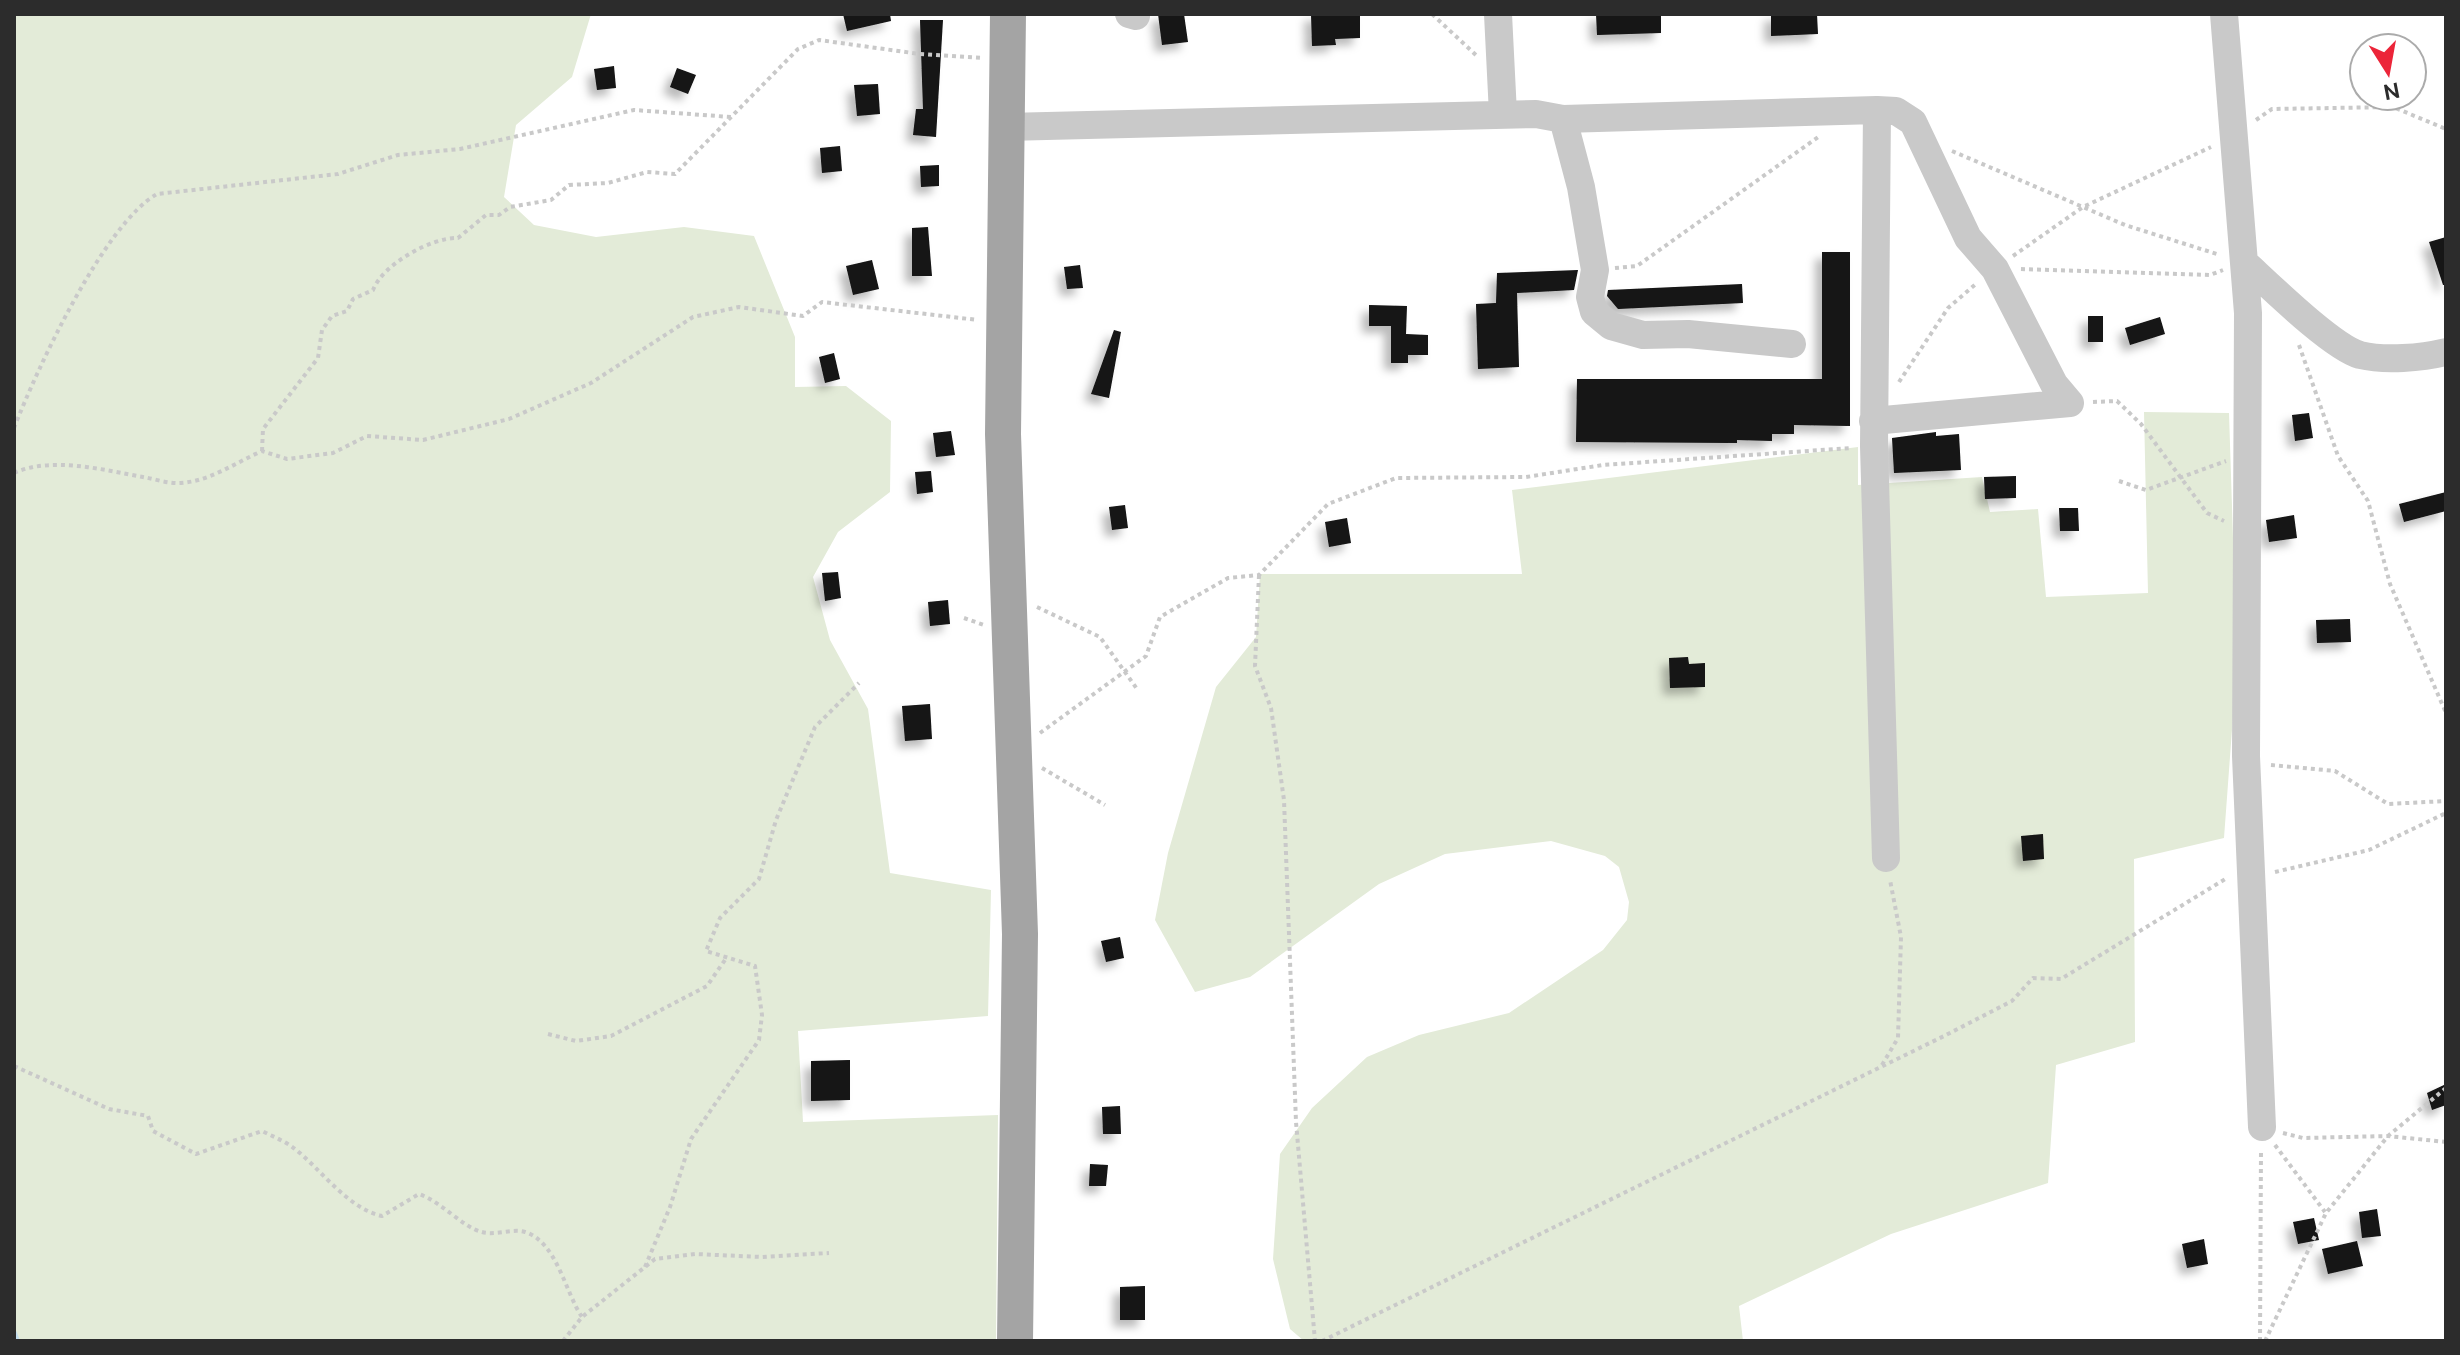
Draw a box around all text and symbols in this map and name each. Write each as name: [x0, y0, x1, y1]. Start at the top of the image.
north arrow: [2348, 32, 2428, 112]
text: N: [2381, 78, 2402, 106]

